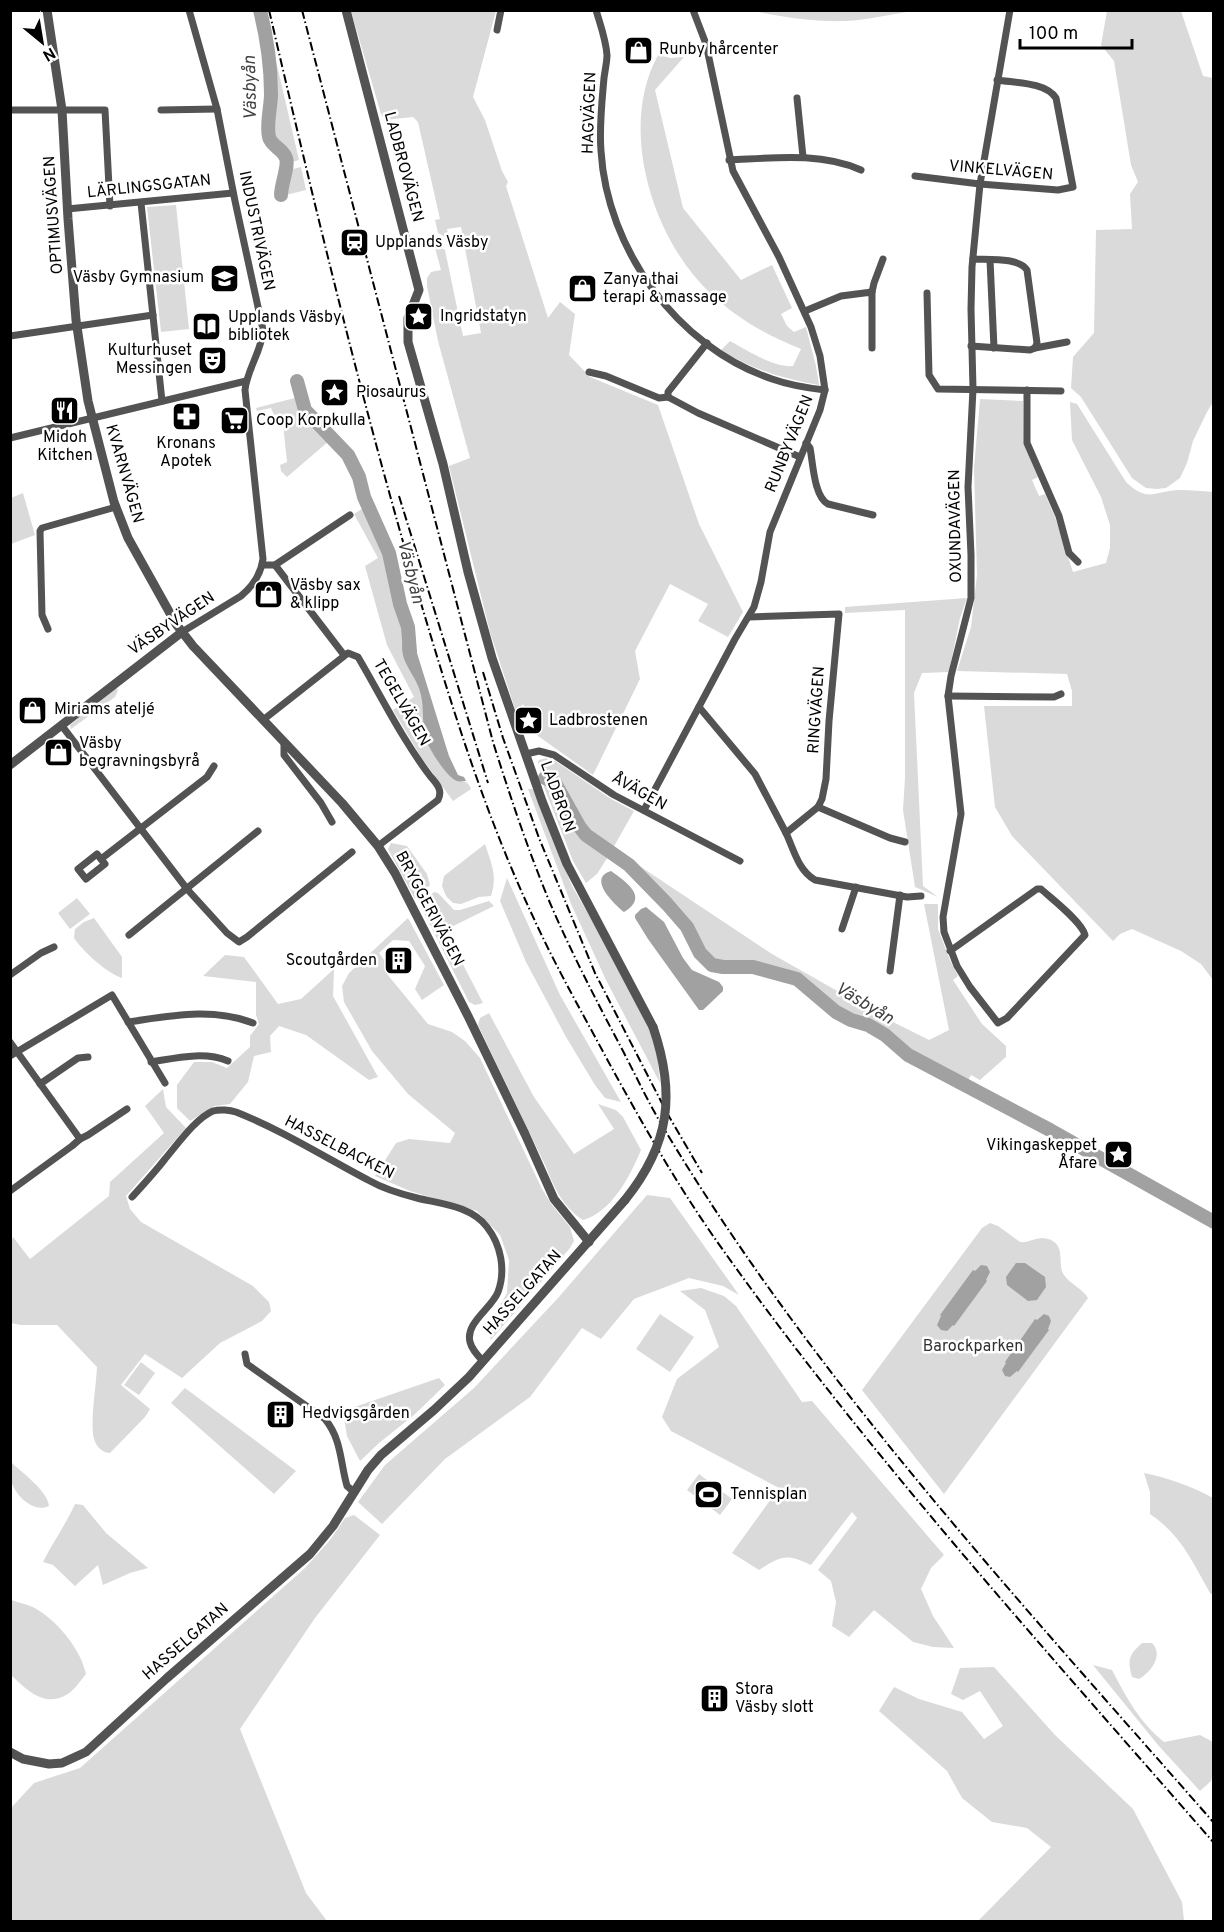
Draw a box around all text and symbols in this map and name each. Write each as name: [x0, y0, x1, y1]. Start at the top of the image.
north arrow: [12, 12, 72, 72]
scale bar: [1020, 12, 1132, 50]
text: 100 m: [1029, 23, 1078, 46]
shop icon: Runby hårcenter: [622, 34, 654, 66]
place label: Runby hårcenter: [659, 40, 778, 60]
text: N: [39, 42, 58, 65]
water label: Väsbyån: [239, 55, 263, 121]
street label: HAGVÄGEN: [578, 71, 601, 155]
street label: LADBROVÄGEN: [379, 109, 428, 224]
street label: OPTIMUSVÄGEN: [39, 155, 68, 275]
street label: VINKELVÄGEN: [948, 155, 1054, 186]
street label: INDUSTRIVÄGEN: [234, 169, 279, 293]
street label: LÄRLINGSGATAN: [86, 170, 212, 203]
station icon: Upplands Väsby: [338, 227, 370, 259]
place label: Upplands Väsby: [375, 233, 488, 253]
school or university icon: Väsby Gymnasium: [209, 262, 241, 294]
place label: Väsby Gymnasium: [73, 268, 204, 288]
place label: Zanya thai terapi & massage: [603, 270, 727, 308]
shop icon: Zanya thai terapi & massage: [566, 273, 598, 305]
place icon: Ingridstatyn: [403, 301, 435, 333]
place label: Ingridstatyn: [440, 307, 527, 327]
place label: Upplands Väsby bibliotek: [228, 308, 341, 346]
library icon: Upplands Väsby bibliotek: [191, 311, 223, 343]
place label: Kulturhuset Messingen: [108, 341, 192, 379]
theatre icon: Kulturhuset Messingen: [197, 344, 229, 376]
place icon: Piosaurus: [319, 377, 351, 409]
place label: Piosaurus: [356, 383, 426, 403]
street label: RUNBYVÄGEN: [760, 392, 819, 496]
restaurant icon: Midoh Kitchen: [49, 394, 81, 426]
pharmacy icon: Kronans Apotek: [170, 400, 202, 432]
supermarket icon: Coop Korpkulla: [219, 405, 251, 437]
place label: Coop Korpkulla: [256, 411, 366, 431]
street label: KVARNVÄGEN: [100, 422, 149, 526]
place label: Midoh Kitchen: [37, 428, 93, 466]
place label: Kronans Apotek: [156, 434, 216, 472]
street label: OXUNDAVÄGEN: [944, 469, 967, 583]
water label: Väsbyån: [391, 538, 429, 606]
place label: Väsby sax & klipp: [290, 576, 361, 614]
shop icon: Väsby sax & klipp: [253, 579, 285, 611]
street label: VÄSBYVÄGEN: [124, 587, 219, 660]
street label: TEGELVÄGEN: [368, 655, 435, 750]
street label: RINGVÄGEN: [803, 665, 830, 755]
shop icon: Miriams ateljé: [17, 694, 49, 726]
place label: Miriams ateljé: [54, 700, 155, 720]
place icon: Ladbrostenen: [512, 705, 544, 737]
place label: Ladbrostenen: [549, 711, 648, 731]
place label: Väsby begravningsbyrå: [79, 734, 200, 772]
shop icon: Väsby begravningsbyrå: [42, 737, 74, 769]
street label: LADBRON: [535, 759, 579, 835]
street label: ÅVÄGEN: [608, 768, 671, 815]
street label: BRYGGERIVÄGEN: [390, 847, 469, 970]
building icon: Scoutgården: [382, 945, 414, 977]
place label: Scoutgården: [286, 951, 377, 971]
water label: Väsbyån: [830, 977, 898, 1031]
street label: HASSELBACKEN: [281, 1112, 397, 1184]
place label: Vikingaskeppet Åfare: [986, 1136, 1097, 1174]
place icon: Vikingaskeppet Åfare: [1102, 1139, 1134, 1171]
street label: HASSELGATAN: [479, 1246, 567, 1340]
park label: Barockparken: [923, 1337, 1023, 1357]
building icon: Hedvigsgården: [265, 1398, 297, 1430]
place label: Hedvigsgården: [302, 1404, 410, 1424]
sports icon: Tennisplan: [693, 1479, 725, 1511]
place label: Tennisplan: [730, 1485, 807, 1505]
street label: HASSELGATAN: [139, 1599, 233, 1685]
place label: Stora Väsby slott: [735, 1680, 814, 1718]
building icon: Stora Väsby slott: [698, 1683, 730, 1715]

